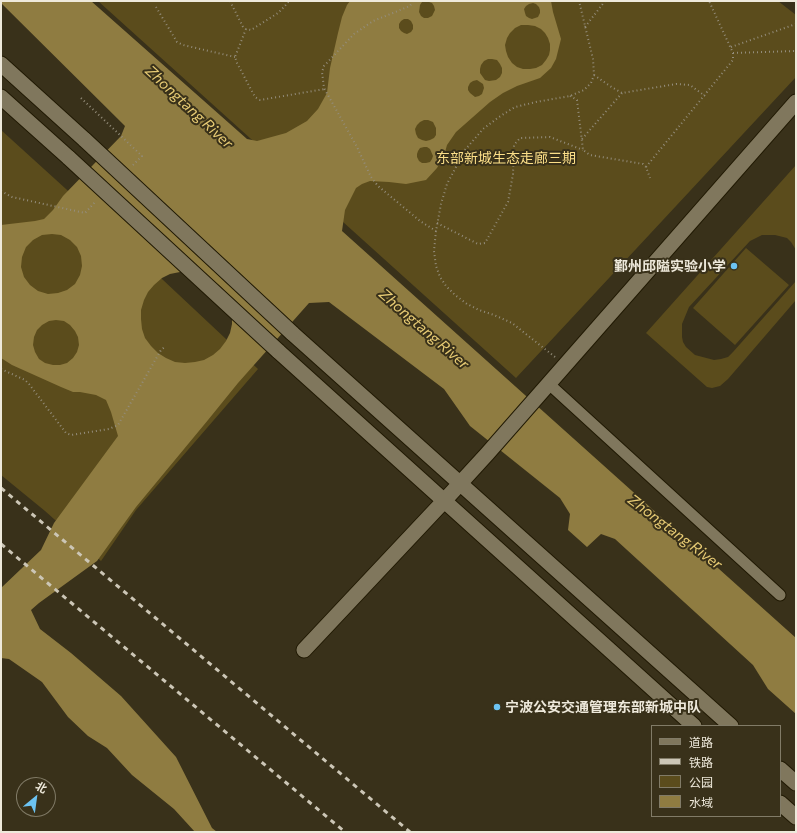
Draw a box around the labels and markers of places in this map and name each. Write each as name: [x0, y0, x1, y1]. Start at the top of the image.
place label: 鄞州邱隘实验小学: [614, 258, 726, 274]
marker: 鄞州邱隘实验小学: [729, 261, 739, 271]
place label: 宁波公安交通管理东部新城中队: [505, 699, 701, 715]
marker: 宁波公安交通管理东部新城中队: [492, 702, 502, 712]

